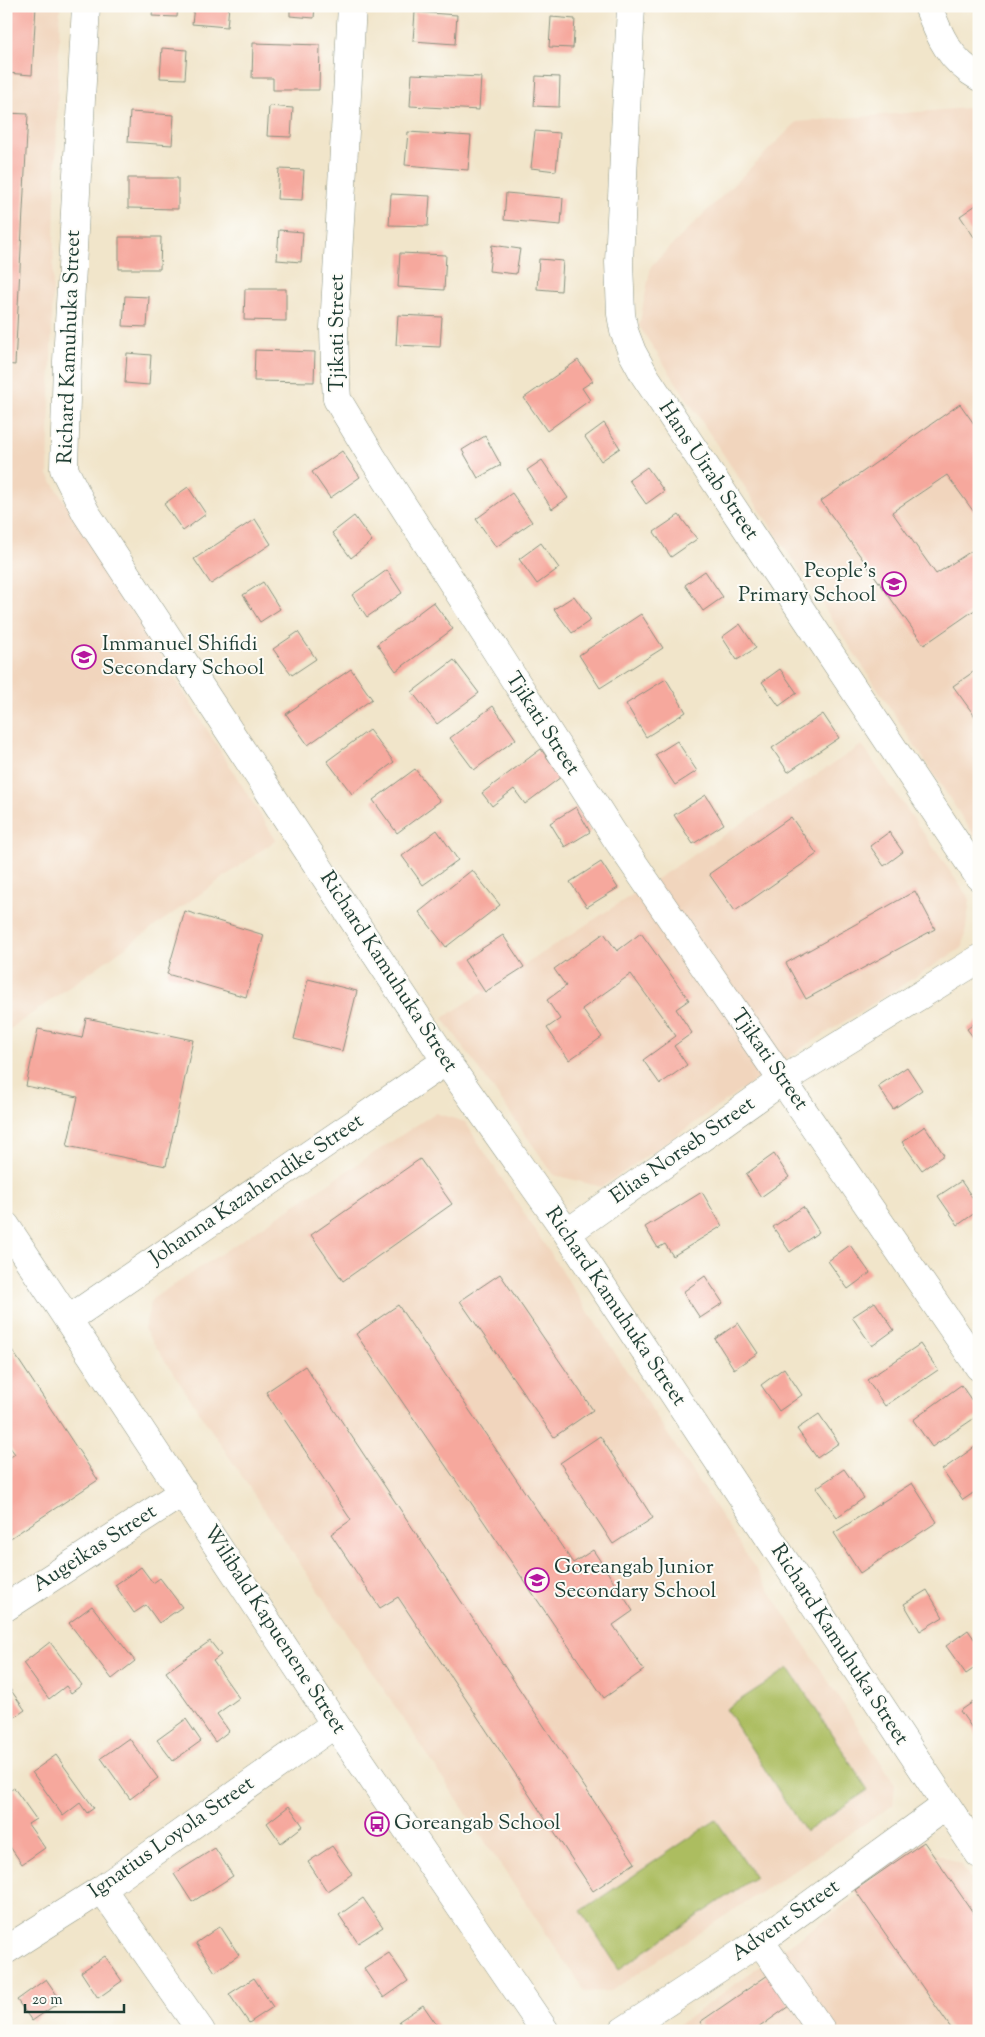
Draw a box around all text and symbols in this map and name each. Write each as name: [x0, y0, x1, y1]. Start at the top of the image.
street label: Richard Kamuhuka Street: [51, 229, 89, 465]
street label: Tjikati Street: [323, 274, 353, 392]
street label: Hans Uirab Street: [650, 395, 766, 547]
place label: People's Primary School: [738, 557, 876, 611]
school or university icon: People's Primary School: [881, 571, 907, 597]
place label: Immanuel Shifidi Secondary School: [102, 630, 264, 684]
school or university icon: Immanuel Shifidi Secondary School: [71, 644, 97, 670]
street label: Tjikati Street: [497, 666, 587, 782]
street label: Richard Kamuhuka Street: [312, 866, 464, 1078]
street label: Tjikati Street: [723, 1003, 815, 1117]
street label: Elias Norseb Street: [604, 1090, 762, 1212]
street label: Johanna Kazahendike Street: [143, 1107, 370, 1274]
street label: Richard Kamuhuka Street: [537, 1201, 693, 1413]
street label: Augeikas Street: [27, 1498, 163, 1600]
street label: Wilibald Kapuenene Street: [195, 1520, 353, 1740]
street label: Richard Kamuhuka Street: [763, 1539, 915, 1751]
place label: Goreangab Junior Secondary School: [554, 1553, 716, 1607]
school or university icon: Goreangab Junior Secondary School: [524, 1567, 550, 1593]
street label: Ignatius Loyola Street: [83, 1769, 261, 1907]
place label: Goreangab School: [394, 1809, 561, 1839]
bus stop icon: Goreangab School: [364, 1811, 390, 1837]
street label: Advent Street: [726, 1873, 846, 1969]
scale bar: [25, 1982, 124, 2014]
text: 20 m: [32, 1990, 63, 2011]

